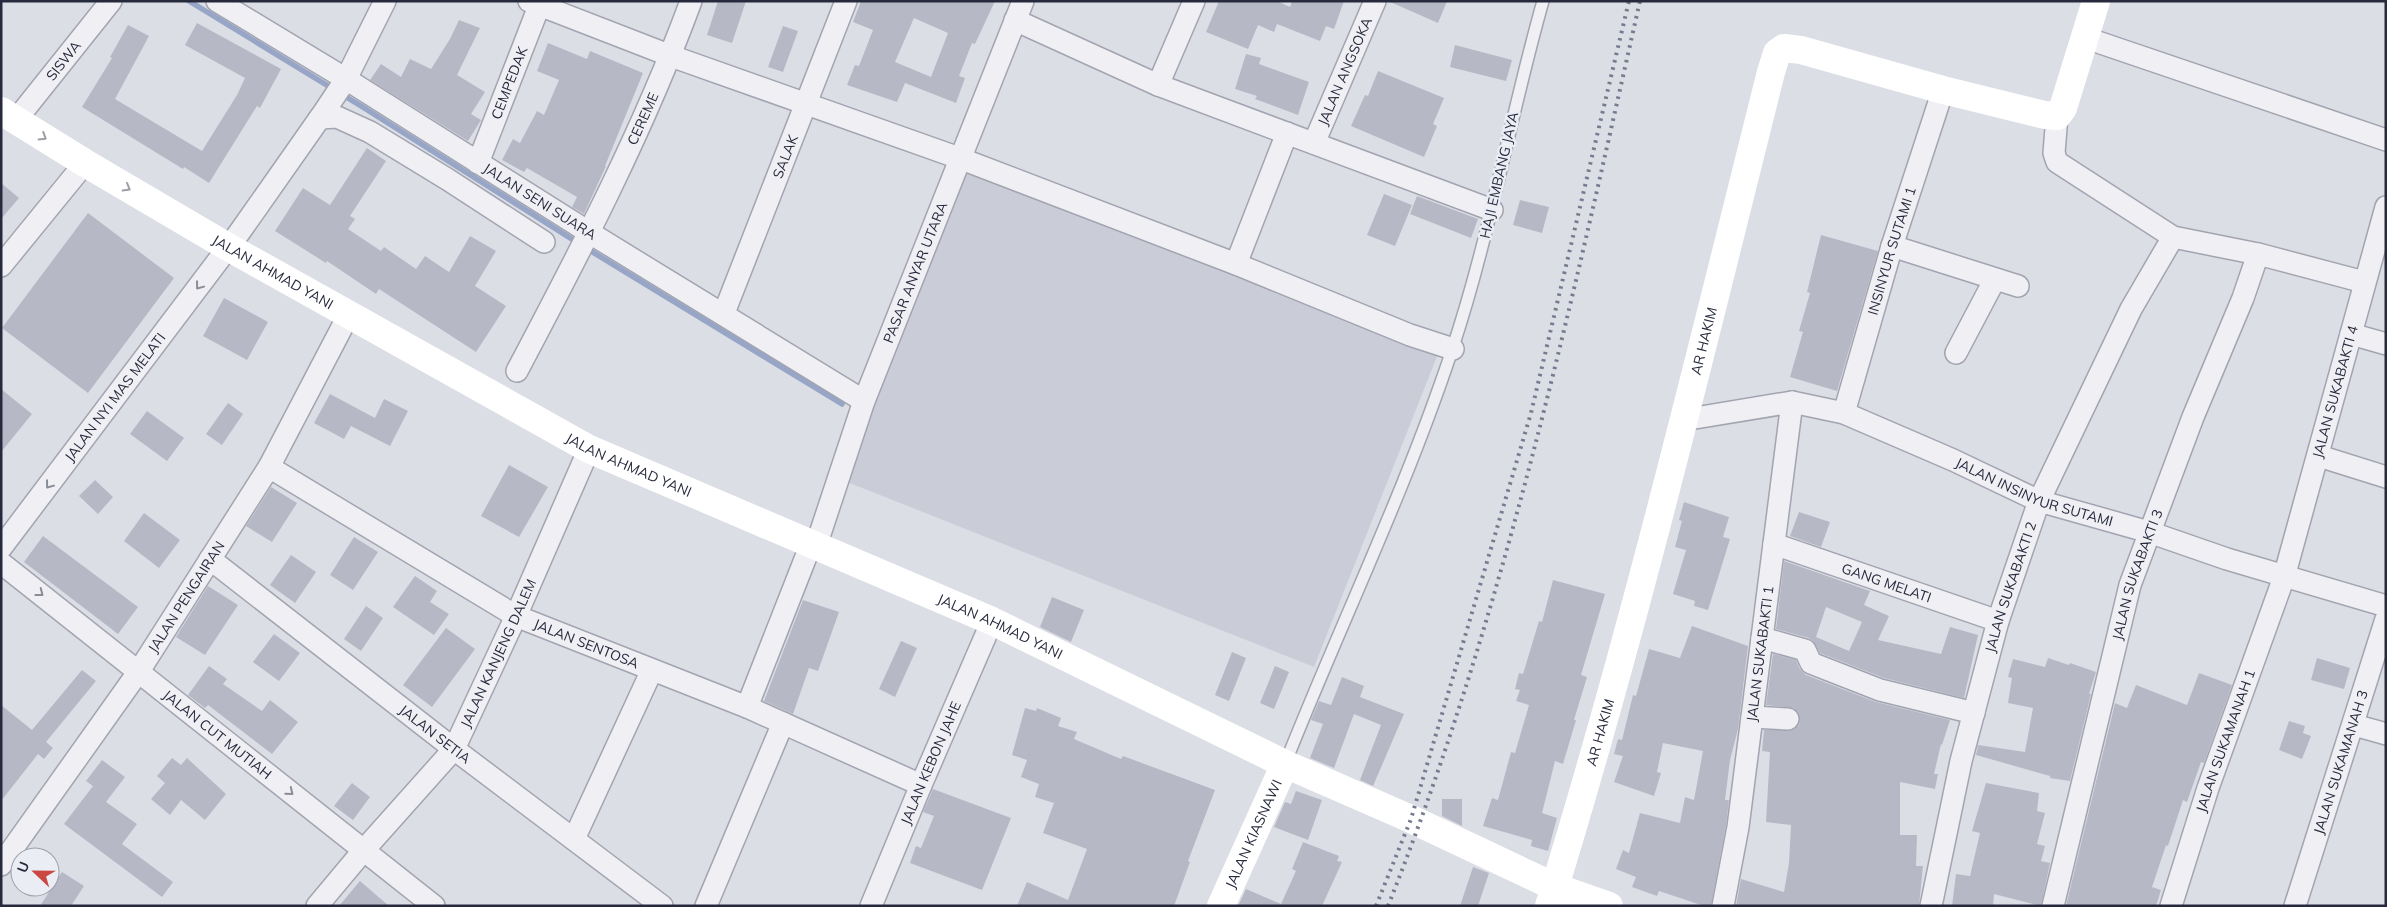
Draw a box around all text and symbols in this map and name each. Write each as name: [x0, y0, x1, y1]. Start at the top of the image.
street label: JALAN ANGSOKA: [1314, 14, 1376, 128]
street label: SISWA: [42, 36, 85, 84]
street label: CEMPEDAK: [487, 43, 532, 122]
street label: CEREME: [623, 90, 662, 148]
street label: HAJI EMBANG JAYA: [1476, 109, 1522, 240]
one-way arrow: [37, 131, 46, 141]
street label: SALAK: [769, 131, 802, 181]
street label: JALAN SENI SUARA: [480, 159, 600, 244]
one-way arrow: [121, 181, 130, 191]
street label: INSINYUR SUTAMI 1: [1864, 184, 1920, 317]
street label: PASAR ANYAR UTARA: [879, 199, 951, 346]
street label: JALAN AHMAD YANI: [209, 231, 337, 313]
one-way arrow: [196, 280, 205, 290]
street label: AR HAKIM: [1687, 305, 1721, 377]
street label: JALAN SUKABAKTI 4: [2308, 323, 2362, 460]
street label: JALAN NYI MAS MELATI: [61, 329, 169, 465]
street label: JALAN AHMAD YANI: [562, 429, 694, 501]
street label: JALAN INSINYUR SUTAMI: [1952, 453, 2115, 530]
one-way arrow: [46, 479, 54, 488]
street label: JALAN SUKABAKTI 3: [2108, 507, 2167, 642]
street label: JALAN SUKABAKTI 2: [1981, 519, 2040, 654]
street label: JALAN PENGAIRAN: [144, 538, 229, 656]
street label: GANG MELATI: [1839, 559, 1934, 606]
street label: JALAN KANJENG DALEM: [456, 576, 540, 730]
street label: JALAN SUKABAKTI 1: [1742, 585, 1778, 723]
one-way arrow: [34, 588, 43, 597]
street label: JALAN AHMAD YANI: [935, 590, 1066, 663]
street label: JALAN SENTOSA: [531, 615, 642, 673]
street label: JALAN SUKAMANAH 1: [2192, 667, 2259, 814]
street label: JALAN CUT MUTIAH: [159, 686, 275, 783]
street label: JALAN SUKAMANAH 3: [2309, 688, 2372, 836]
street label: AR HAKIM: [1582, 697, 1618, 768]
street label: JALAN KEBON JAHE: [897, 699, 965, 827]
street label: JALAN SETIA: [395, 701, 475, 768]
street label: JALAN KIASNAWI: [1221, 777, 1286, 891]
one-way arrow: [284, 787, 293, 795]
north arrow: [10, 847, 60, 897]
text: U: [13, 859, 33, 875]

